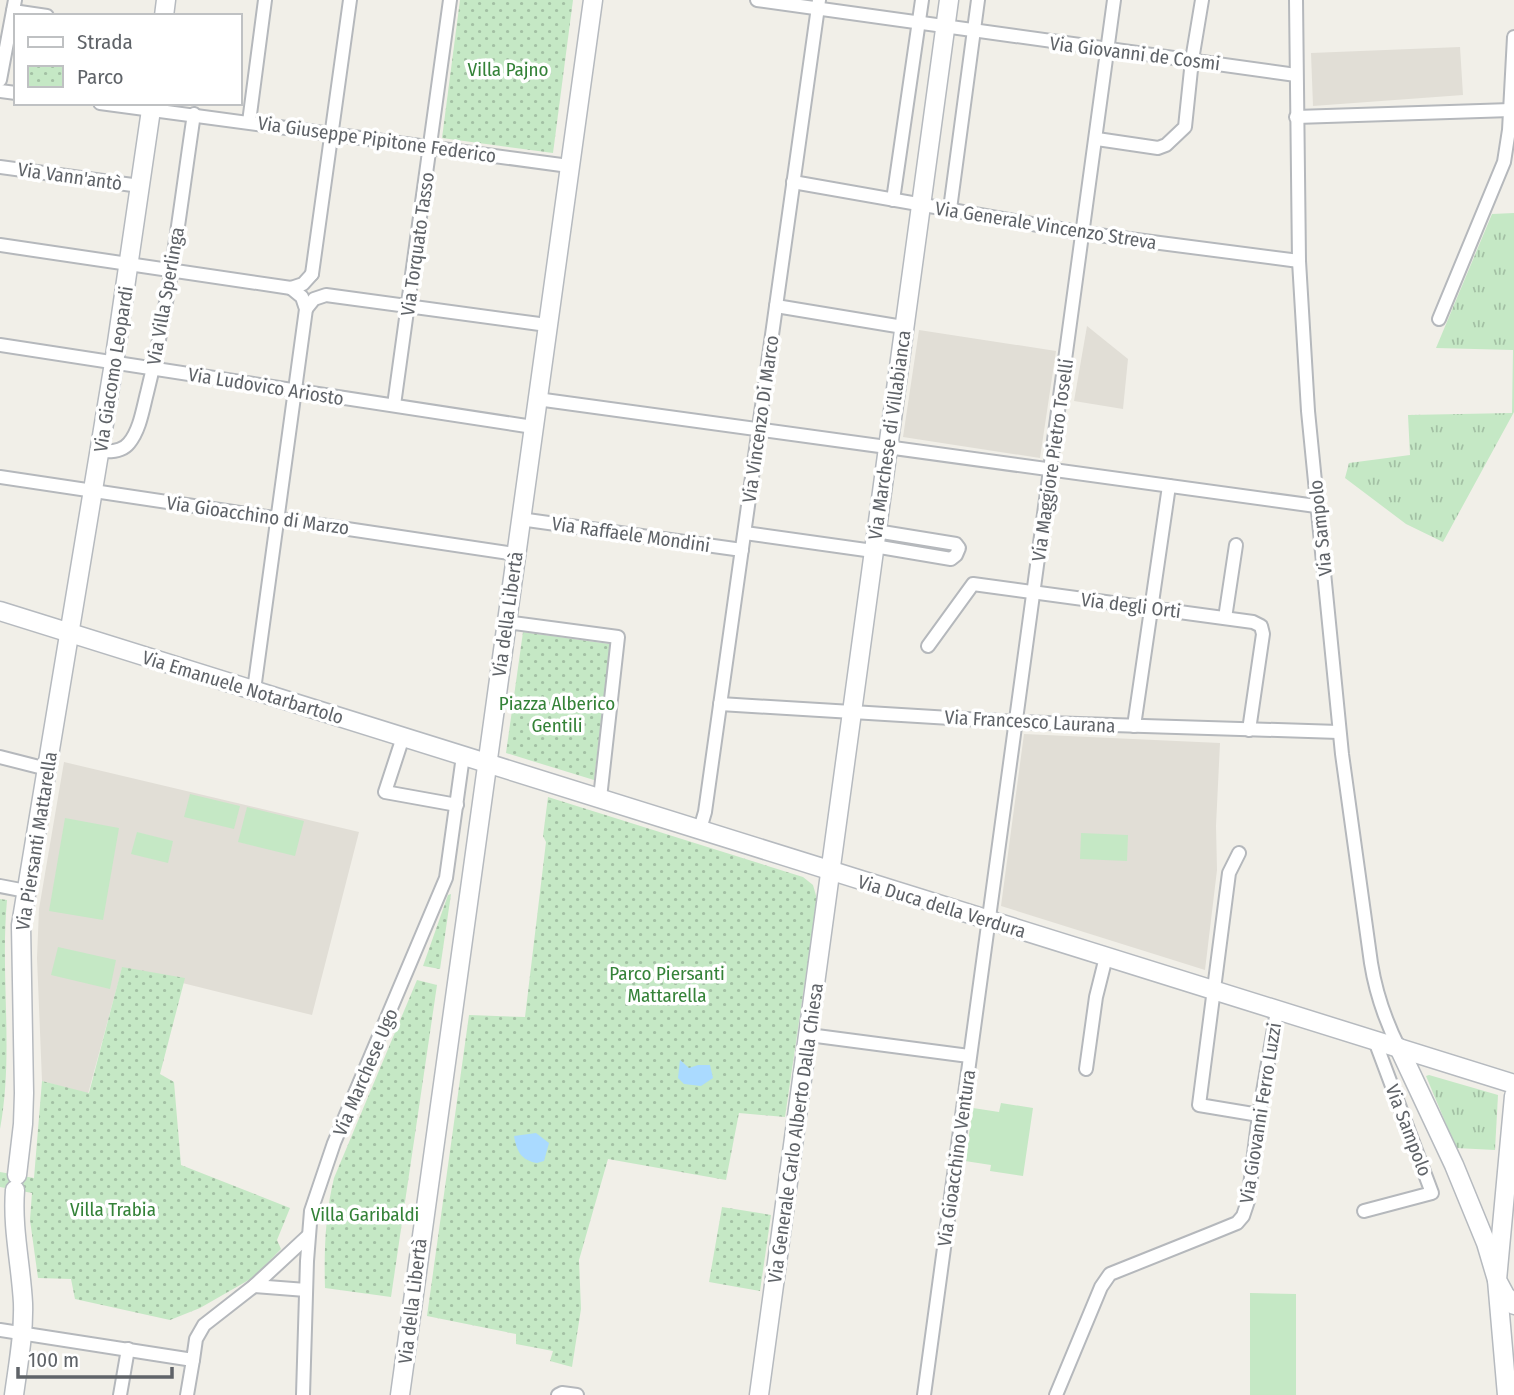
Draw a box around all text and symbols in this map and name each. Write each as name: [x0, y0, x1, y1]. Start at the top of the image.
legend: [14, 14, 242, 105]
text: Strada: [77, 29, 133, 55]
street label: Via Giovanni de Cosmi: [1048, 32, 1221, 75]
park label: Villa Pajno: [467, 58, 549, 81]
text: Parco: [77, 64, 124, 90]
street label: Via Giuseppe Pipitone Federico: [256, 111, 498, 168]
street label: Via Vann'antò: [16, 158, 124, 195]
street label: Via Torquato Tasso: [396, 171, 439, 317]
street label: Via Generale Vincenzo Streva: [934, 197, 1158, 254]
street label: Via Villa Sperlinga: [142, 225, 189, 367]
street label: Via Giacomo Leopardi: [89, 284, 138, 454]
street label: Via Marchese di Villabianca: [863, 329, 916, 541]
street label: Via Vincenzo Di Marco: [737, 334, 784, 504]
street label: Via Maggiore Pietro Toselli: [1027, 357, 1078, 563]
street label: Via Ludovico Ariosto: [186, 363, 345, 410]
street label: Via Sampolo: [1304, 479, 1337, 577]
street label: Via Gioacchino di Marzo: [165, 491, 351, 540]
street label: Via Raffaele Mondini: [550, 512, 712, 557]
street label: Via della Libertà: [487, 550, 528, 678]
street label: Via degli Orti: [1080, 588, 1182, 623]
street label: Via Emanuele Notarbartolo: [139, 646, 346, 729]
park label: Piazza Alberico Gentili: [499, 692, 615, 737]
street label: Via Francesco Laurana: [944, 706, 1116, 737]
street label: Via Piersanti Mattarella: [11, 750, 62, 932]
street label: Via Duca della Verdura: [855, 870, 1029, 943]
park label: Parco Piersanti Mattarella: [609, 962, 725, 1007]
street label: Via Generale Carlo Alberto Dalla Chiesa: [763, 982, 828, 1285]
street label: Via Marchese Ugo: [328, 1005, 403, 1139]
street label: Via Giovanni Ferro Luzzi: [1235, 1021, 1286, 1205]
street label: Via Gioacchino Ventura: [933, 1068, 980, 1248]
street label: Via Sampolo: [1380, 1081, 1437, 1179]
park label: Villa Trabia: [70, 1198, 156, 1221]
park label: Villa Garibaldi: [311, 1203, 419, 1226]
street label: Via della Libertà: [393, 1237, 432, 1365]
scale bar: [18, 1336, 172, 1380]
text: 100 m: [28, 1347, 79, 1373]

